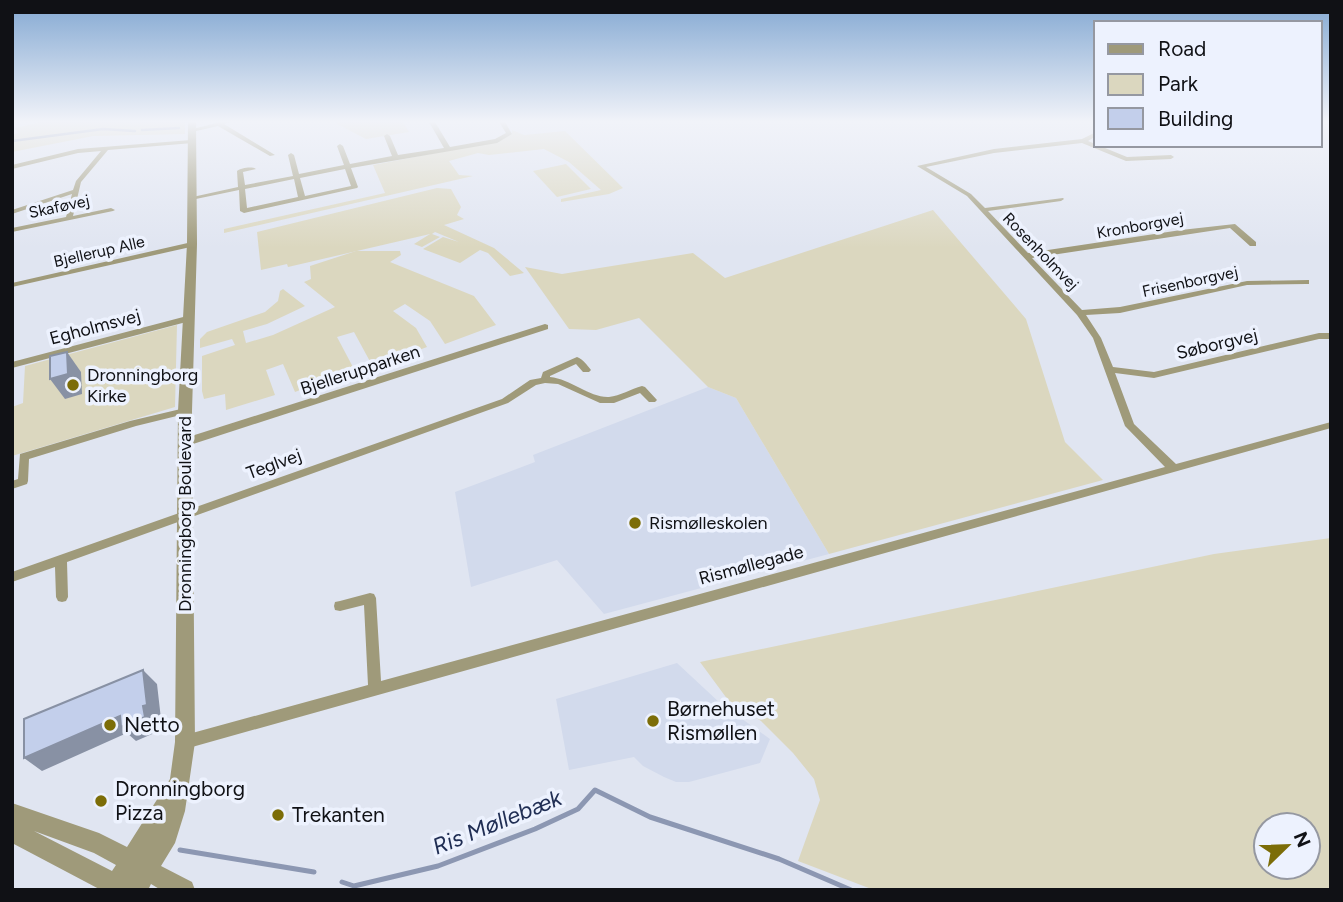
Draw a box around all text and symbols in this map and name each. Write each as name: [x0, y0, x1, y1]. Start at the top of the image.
legend: [1094, 21, 1322, 147]
text: Road: [1158, 36, 1206, 61]
text: Park: [1158, 71, 1199, 96]
text: Building: [1158, 106, 1233, 131]
street label: Skaføvej: [27, 191, 91, 222]
street label: Rosenholmvej: [999, 208, 1082, 294]
street label: Kronborgvej: [1095, 208, 1185, 242]
street label: Bjellerup Alle: [52, 232, 147, 271]
street label: Frisenborgvej: [1140, 262, 1240, 301]
street label: Egholmsvej: [47, 304, 143, 350]
street label: Søborgvej: [1174, 324, 1260, 364]
street label: Bjellerupparken: [297, 340, 423, 400]
place label: Dronningborg Kirke: [87, 364, 198, 407]
marker: Dronningborg Kirke: [65, 377, 81, 393]
street label: Dronningborg Boulevard: [174, 416, 196, 612]
street label: Teglvej: [243, 444, 305, 484]
place label: Rismølleskolen: [649, 512, 768, 534]
marker: Rismølleskolen: [627, 515, 643, 531]
street label: Rismøllegade: [696, 540, 806, 590]
place label: Børnehuset Rismøllen: [667, 696, 775, 745]
place label: Netto: [124, 712, 180, 737]
marker: Børnehuset Rismøllen: [645, 713, 661, 729]
marker: Netto: [102, 717, 118, 733]
place label: Dronningborg Pizza: [115, 776, 245, 825]
water label: Ris Møllebæk: [428, 783, 566, 861]
marker: Dronningborg Pizza: [93, 793, 109, 809]
place label: Trekanten: [292, 802, 385, 827]
marker: Trekanten: [270, 807, 286, 823]
north arrow: [1252, 811, 1322, 881]
text: N: [1289, 828, 1316, 851]

